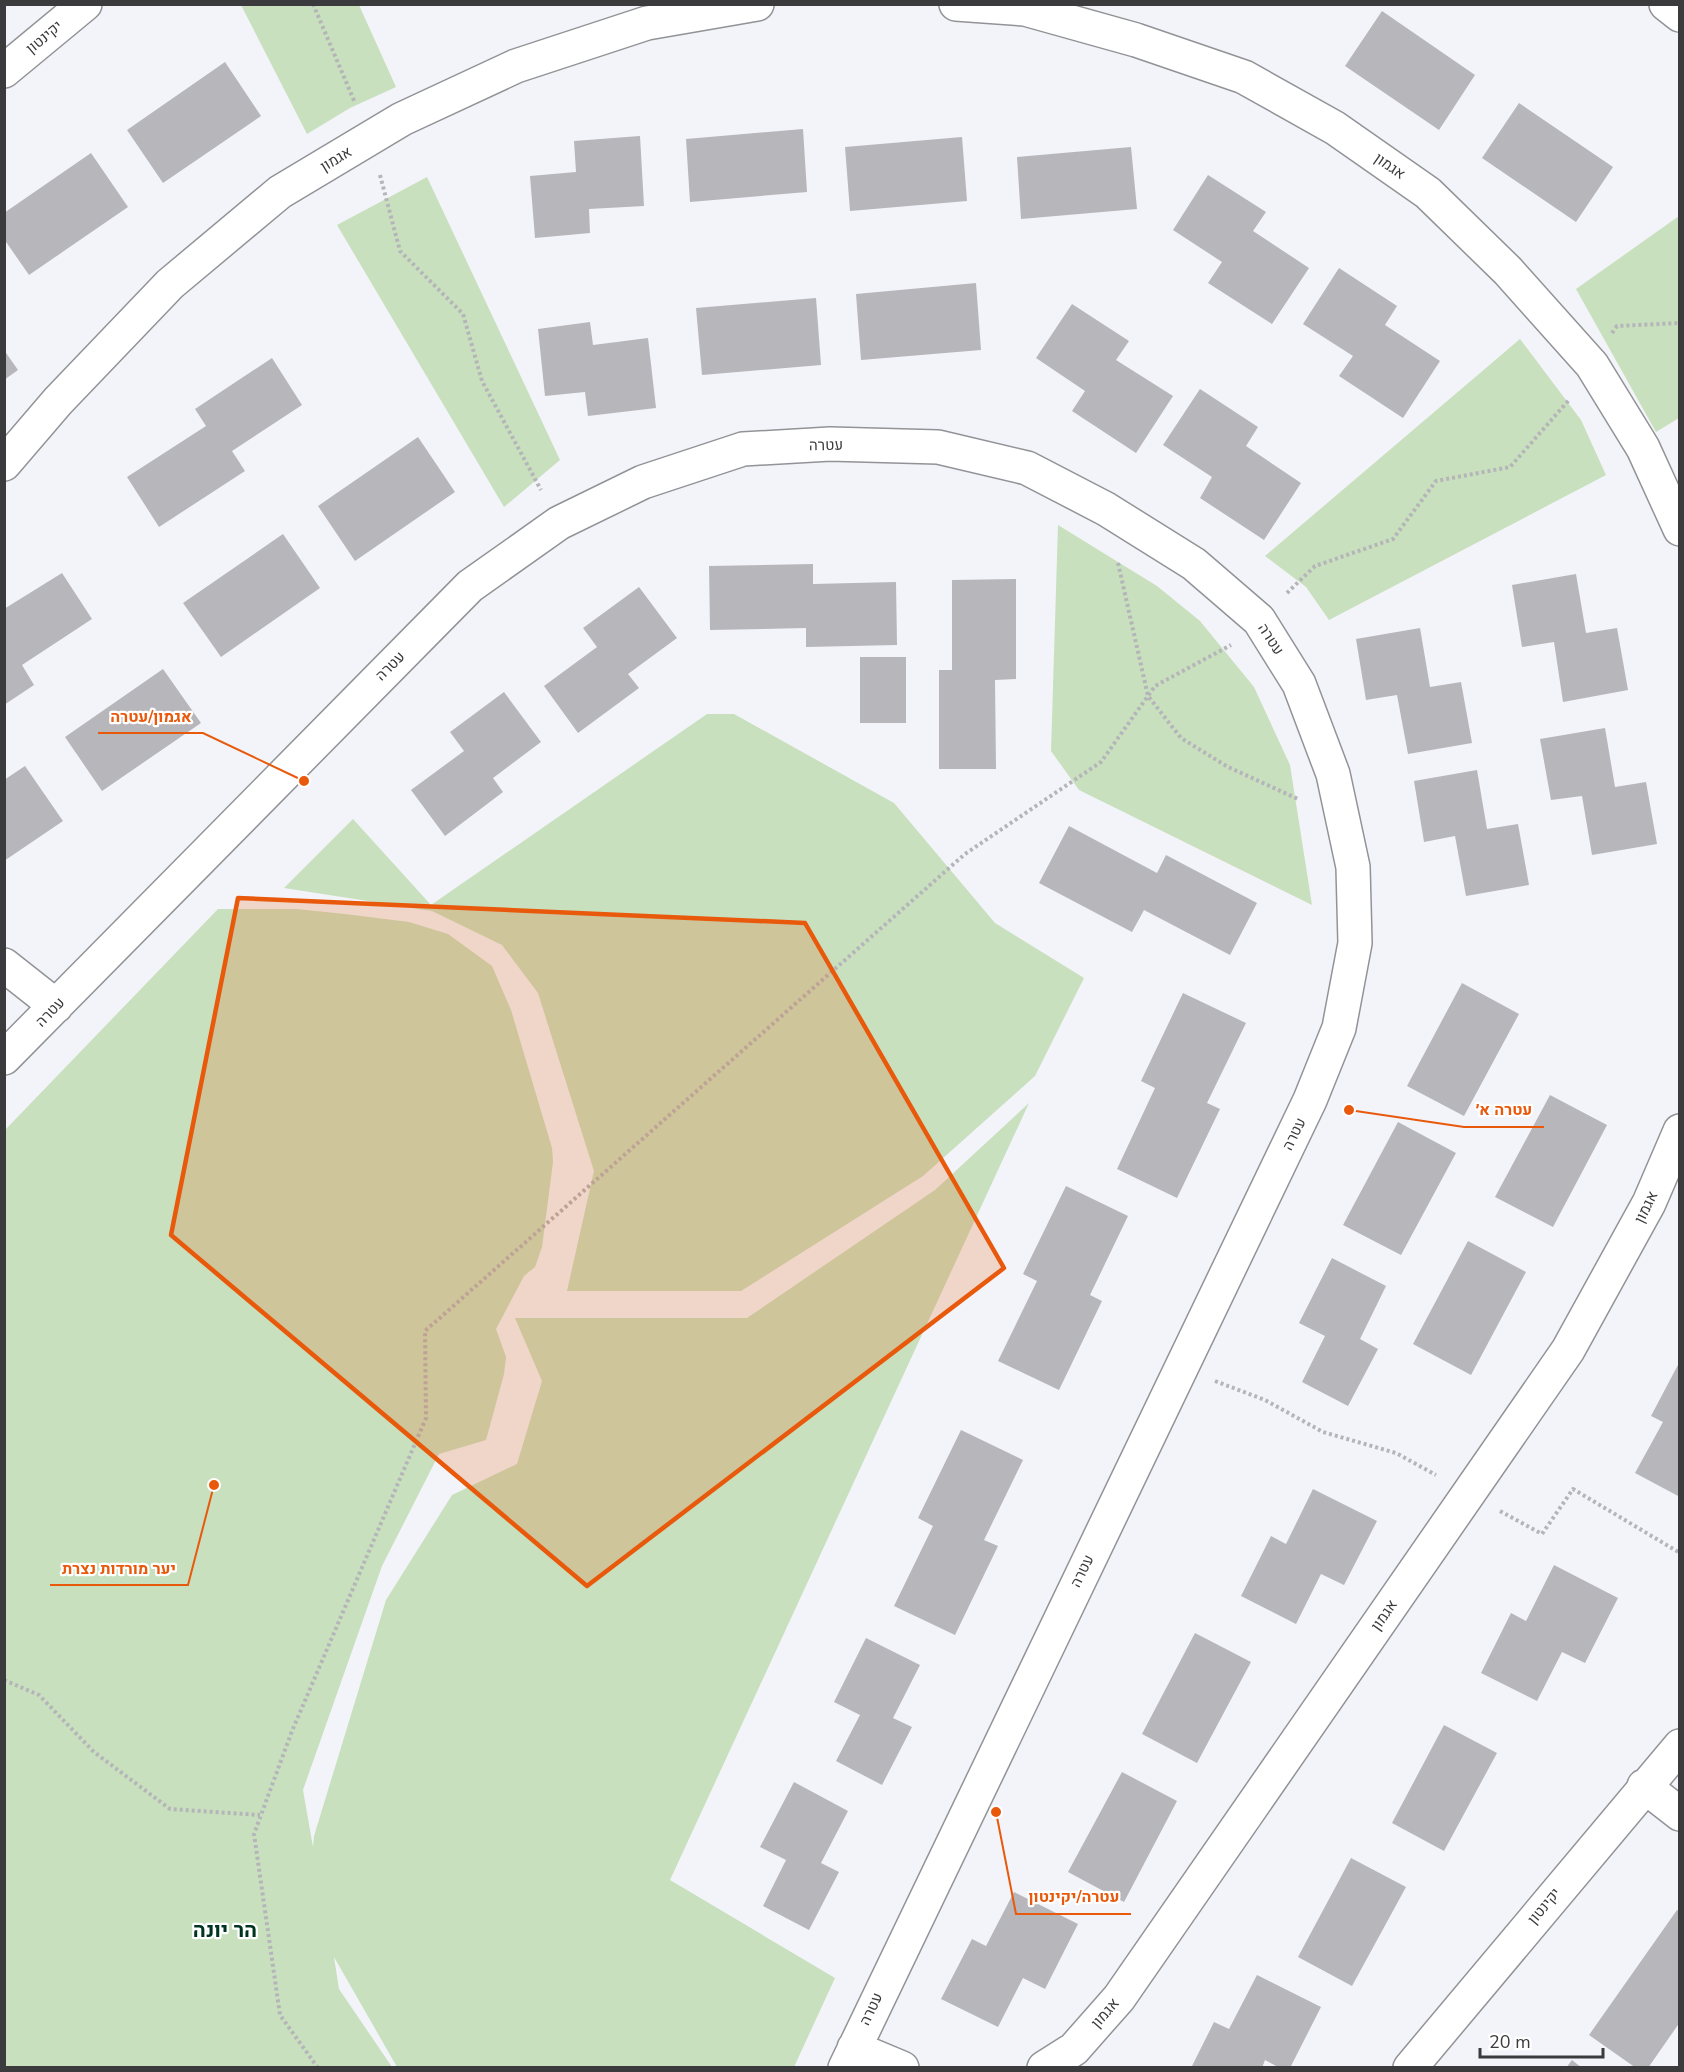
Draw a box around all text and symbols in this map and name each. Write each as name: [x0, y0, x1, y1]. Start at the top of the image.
street label: יקינטון: [22, 16, 66, 58]
street label: אגמון: [316, 142, 356, 176]
street label: אגמון: [1370, 148, 1410, 184]
street label: עטרה: [809, 435, 843, 455]
street label: עטרה: [1253, 619, 1289, 659]
street label: עטרה: [371, 647, 409, 685]
callout: אגמון/עטרה: [98, 699, 203, 733]
text: אגמון/עטרה: [110, 706, 192, 728]
street label: עטרה: [31, 993, 69, 1031]
callout: עטרה א׳: [1464, 1093, 1544, 1127]
text: עטרה א׳: [1476, 1099, 1532, 1121]
street label: עטרה: [1278, 1114, 1310, 1154]
street label: אגמון: [1630, 1187, 1662, 1227]
callout: יער מורדות נצרת: [50, 1551, 188, 1585]
street label: עטרה: [1066, 1551, 1098, 1591]
text: יער מורדות נצרת: [62, 1558, 176, 1580]
street label: אגמון: [1366, 1595, 1402, 1635]
callout: עטרה/יקינטון: [1016, 1880, 1131, 1914]
street label: יקינטון: [1523, 1884, 1565, 1928]
text: עטרה/יקינטון: [1029, 1886, 1119, 1908]
district label: הר יונה: [193, 1916, 257, 1944]
street label: עטרה: [855, 1989, 887, 2029]
street label: אגמון: [1086, 1994, 1124, 2032]
scale bar: [1480, 2021, 1603, 2059]
text: 20 m: [1489, 2030, 1531, 2054]

